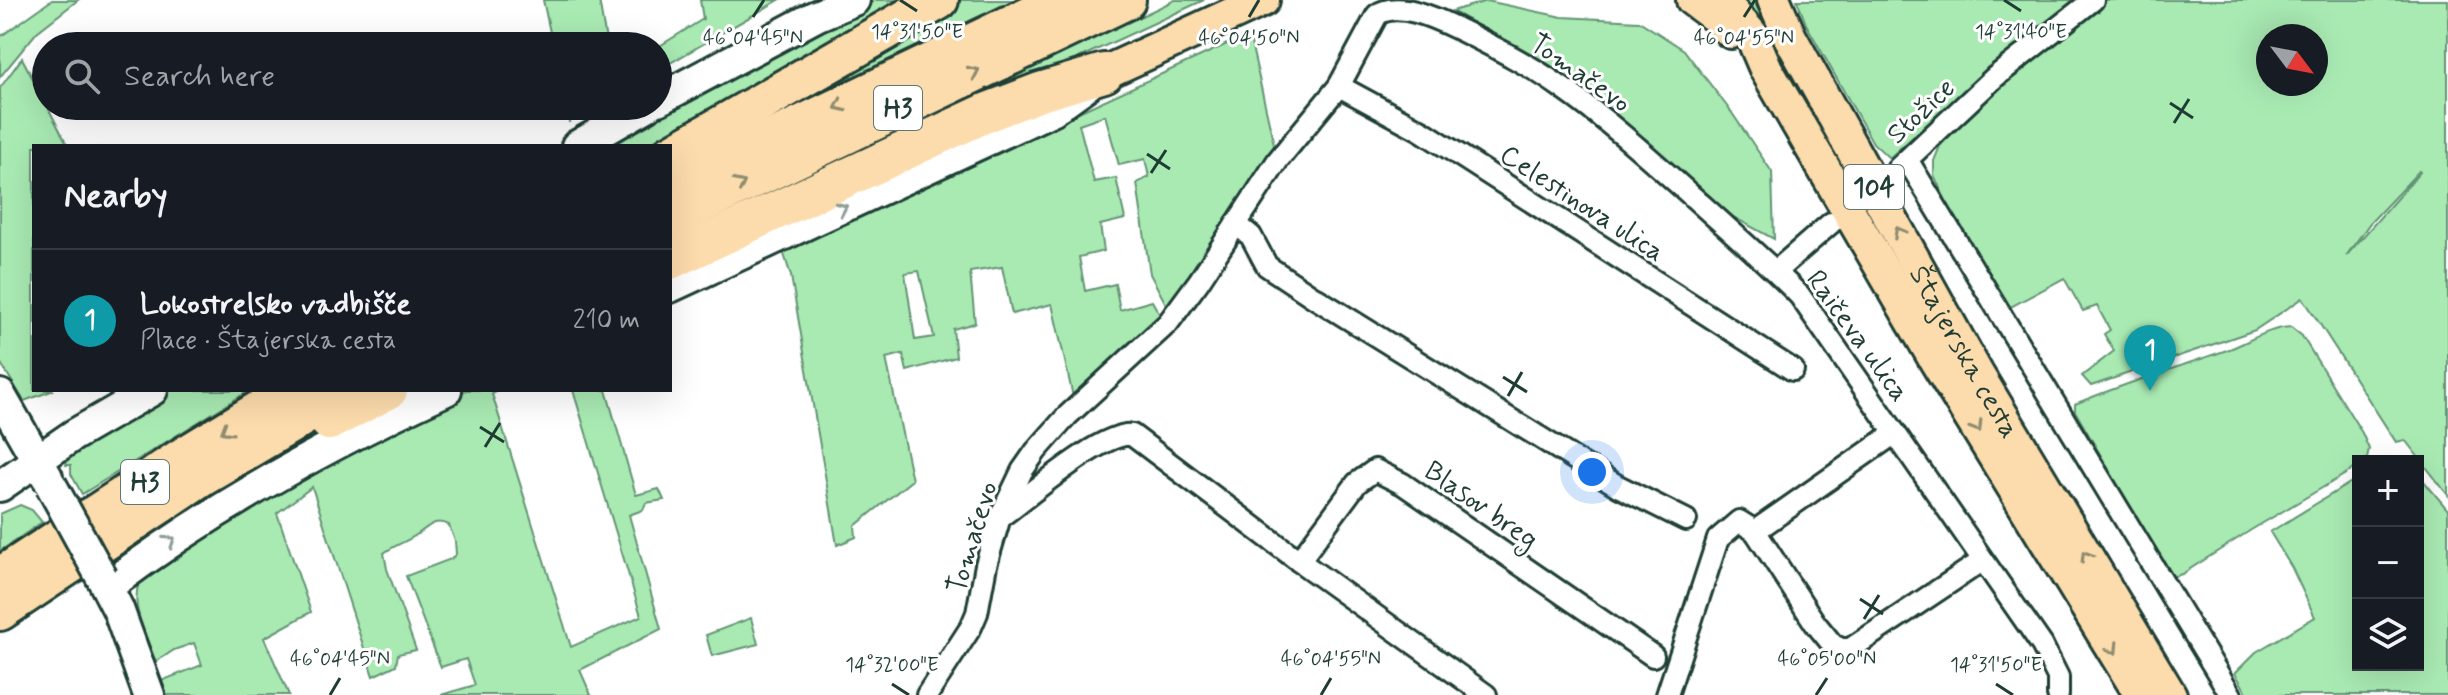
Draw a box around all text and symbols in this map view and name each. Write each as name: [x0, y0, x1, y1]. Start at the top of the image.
text: 14°31'50"E: [871, 19, 963, 46]
text: 14°31'40"E: [1975, 19, 2067, 46]
north arrow: [2256, 24, 2328, 96]
text: 46°04'45"N: [703, 25, 803, 52]
text: 46°04'50"N: [1198, 25, 1300, 52]
text: 46°04'55"N: [1694, 25, 1794, 52]
street label: Tomačevo: [1522, 26, 1637, 122]
search box: [32, 32, 672, 120]
icon: search: [60, 54, 104, 98]
text: Search here: [124, 57, 275, 96]
one-way arrow: [966, 66, 981, 82]
street label: Stožice: [1879, 71, 1964, 153]
road number: H3: [874, 86, 922, 130]
one-way arrow: [833, 96, 848, 112]
street label: Celestinova ulica: [1492, 137, 1671, 271]
road number: 104: [1844, 165, 1904, 209]
text: Nearby: [64, 174, 168, 219]
one-way arrow: [731, 178, 746, 194]
one-way arrow: [834, 201, 849, 217]
one-way arrow: [1893, 226, 1909, 240]
street label: Štajerska cesta: [1899, 259, 2027, 445]
street label: Raičeva ulica: [1797, 263, 1917, 410]
text: Lokostrelsko vadbišče: [140, 285, 411, 324]
text: 1: [84, 304, 96, 338]
text: 210 m: [573, 304, 640, 338]
text: Place · Štajerska cesta: [140, 324, 396, 358]
pin: 1: [2124, 325, 2176, 391]
one-way arrow: [1968, 419, 1983, 433]
one-way arrow: [220, 421, 235, 436]
your location: [1572, 452, 1612, 492]
street label: Blasov breg: [1415, 453, 1545, 560]
map controls: [2352, 455, 2424, 671]
button: +: [2352, 455, 2424, 527]
road number: H3: [121, 460, 169, 504]
street label: Tomačevo: [939, 477, 1008, 598]
button: −: [2352, 527, 2424, 599]
one-way arrow: [161, 536, 175, 551]
one-way arrow: [2081, 550, 2096, 565]
button: layers: [2352, 599, 2424, 671]
one-way arrow: [2103, 640, 2119, 655]
text: 46°04'45"N: [290, 646, 390, 673]
text: 46°04'55"N: [1281, 646, 1381, 673]
text: 46°05'00"N: [1778, 646, 1876, 673]
text: 14°32'00"E: [845, 652, 939, 679]
text: 14°31'50"E: [1950, 652, 2042, 679]

